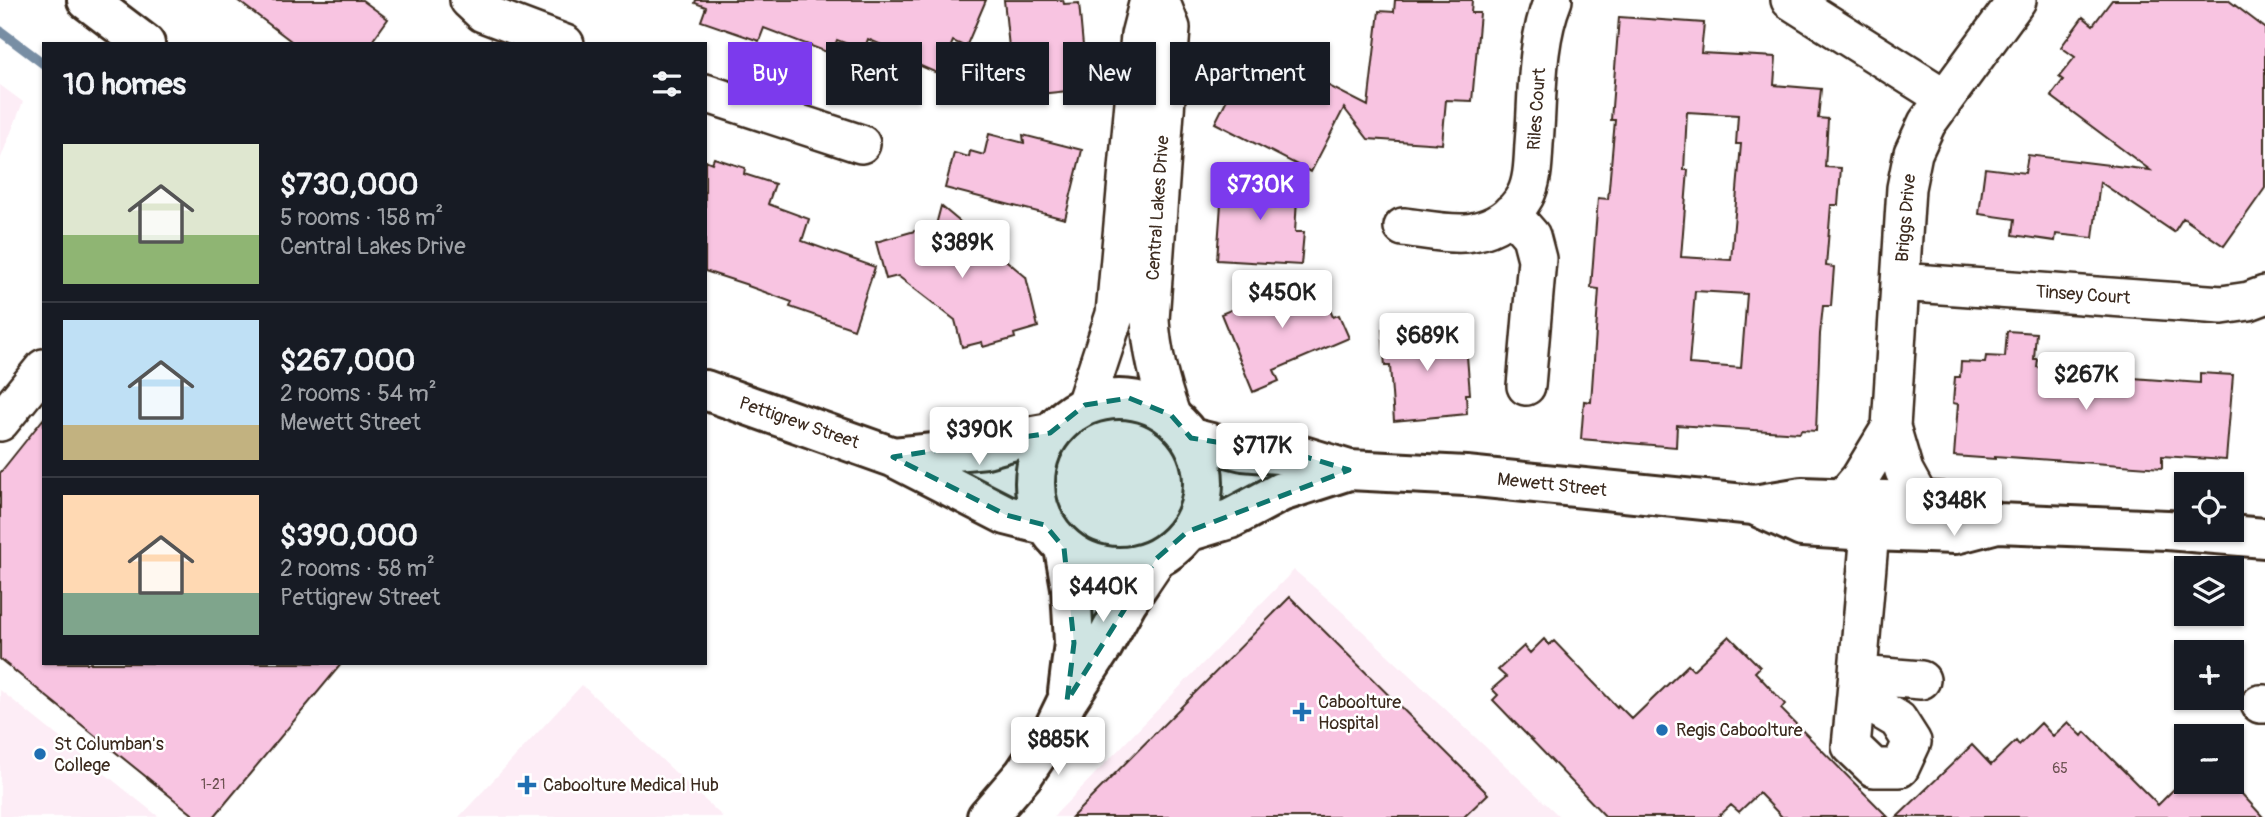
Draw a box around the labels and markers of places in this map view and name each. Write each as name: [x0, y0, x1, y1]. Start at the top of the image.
pin: $730K: [1211, 162, 1309, 222]
pin: $389K: [913, 220, 1011, 280]
pin: $450K: [1233, 270, 1331, 330]
pin: $689K: [1378, 314, 1476, 373]
pin: $267K: [2037, 352, 2135, 412]
pin: $390K: [930, 407, 1028, 467]
pin: $717K: [1213, 424, 1311, 483]
pin: $348K: [1905, 478, 2003, 538]
pin: $440K: [1054, 564, 1152, 624]
place label: Caboolture Hospital: [1318, 691, 1401, 735]
marker: Caboolture Hospital: [1292, 702, 1312, 722]
pin: $885K: [1009, 718, 1107, 777]
place label: Regis Caboolture: [1676, 719, 1803, 742]
marker: Regis Caboolture: [1654, 722, 1670, 738]
place label: St Columban's College: [54, 733, 164, 777]
marker: St Columban's College: [32, 746, 48, 762]
place label: Caboolture Medical Hub: [543, 774, 719, 797]
marker: Caboolture Medical Hub: [517, 775, 537, 795]

